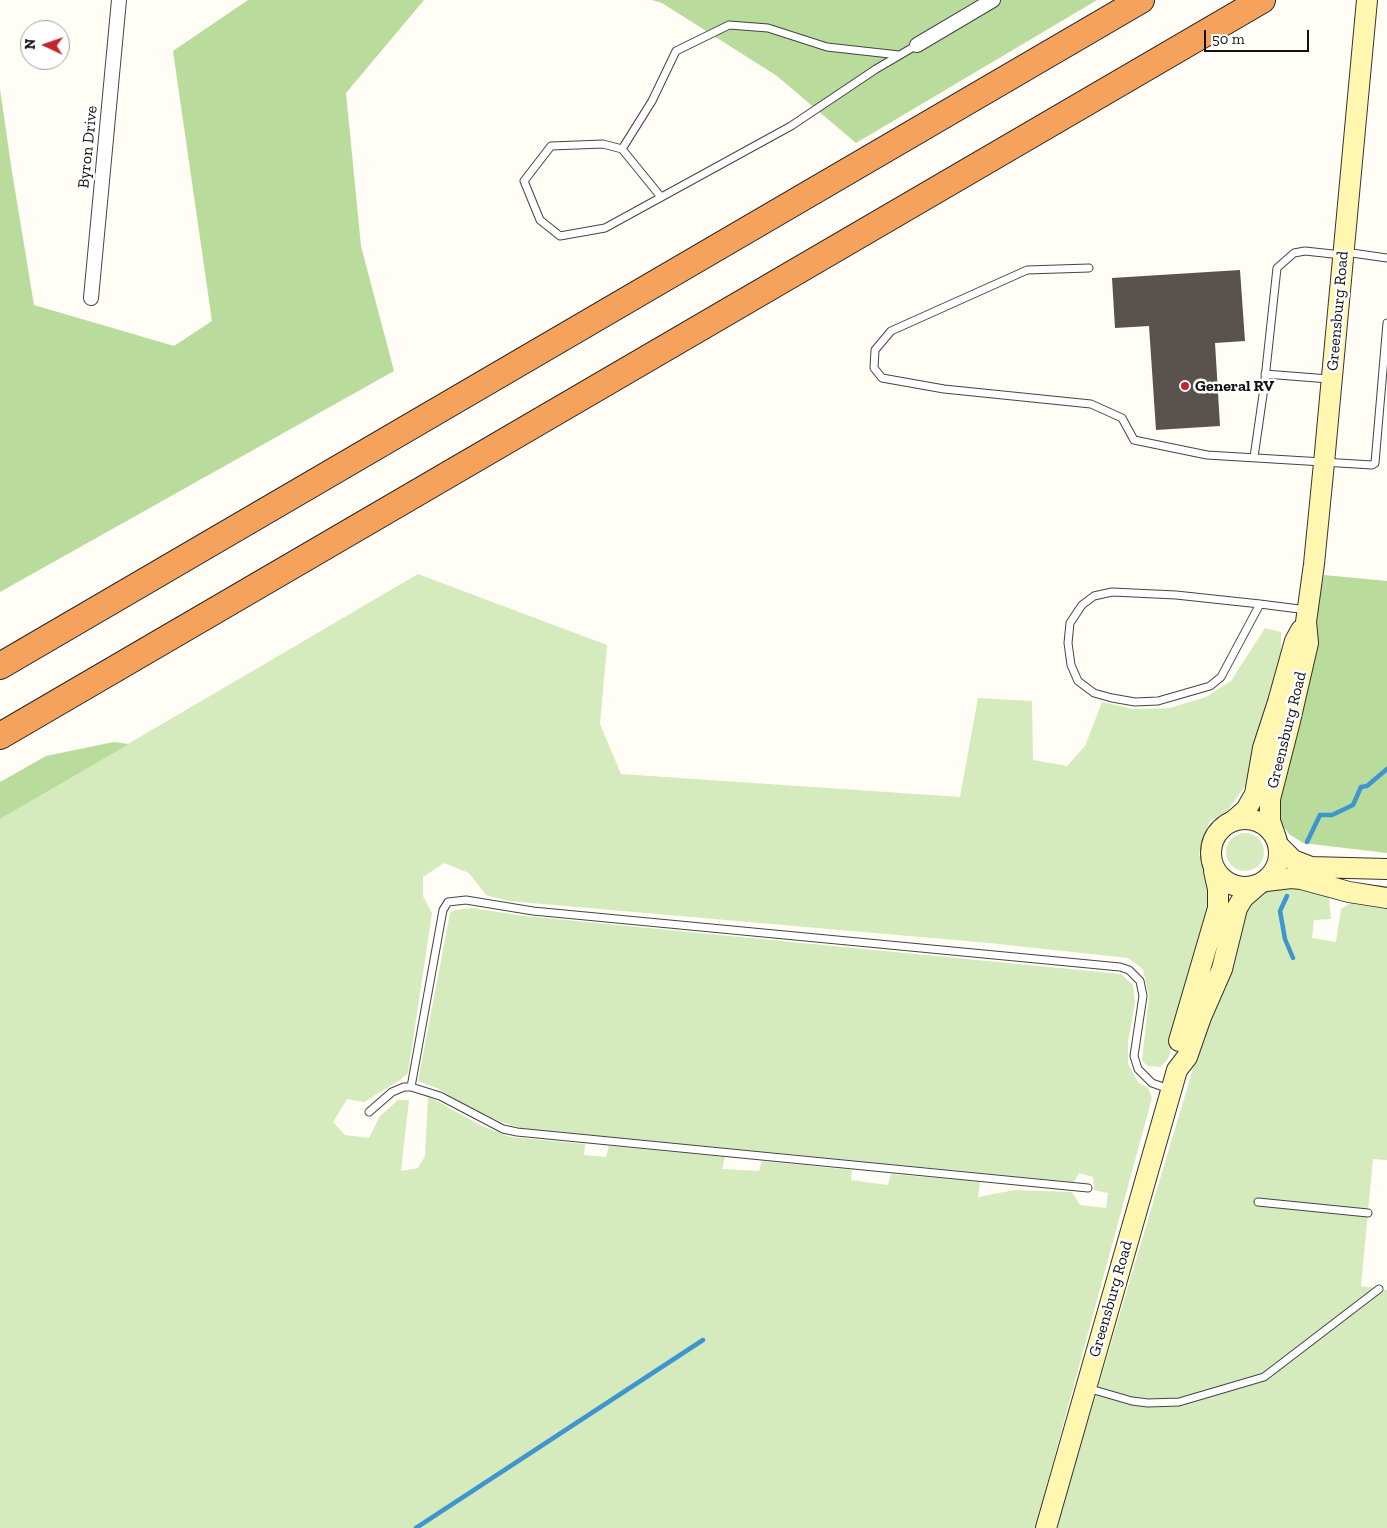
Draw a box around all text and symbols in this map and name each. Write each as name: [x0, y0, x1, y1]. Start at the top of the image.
north arrow: [20, 20, 70, 70]
scale bar: [1207, 20, 1312, 52]
text: 50 m: [1212, 30, 1245, 48]
text: N: [22, 38, 39, 50]
street label: Byron Drive: [74, 105, 102, 189]
street label: Greensburg Road: [1323, 250, 1353, 372]
place label: General RV: [1195, 376, 1274, 396]
marker: General RV: [1179, 380, 1191, 392]
street label: Greensburg Road: [1263, 669, 1311, 791]
street label: Greensburg Road: [1085, 1239, 1137, 1359]

